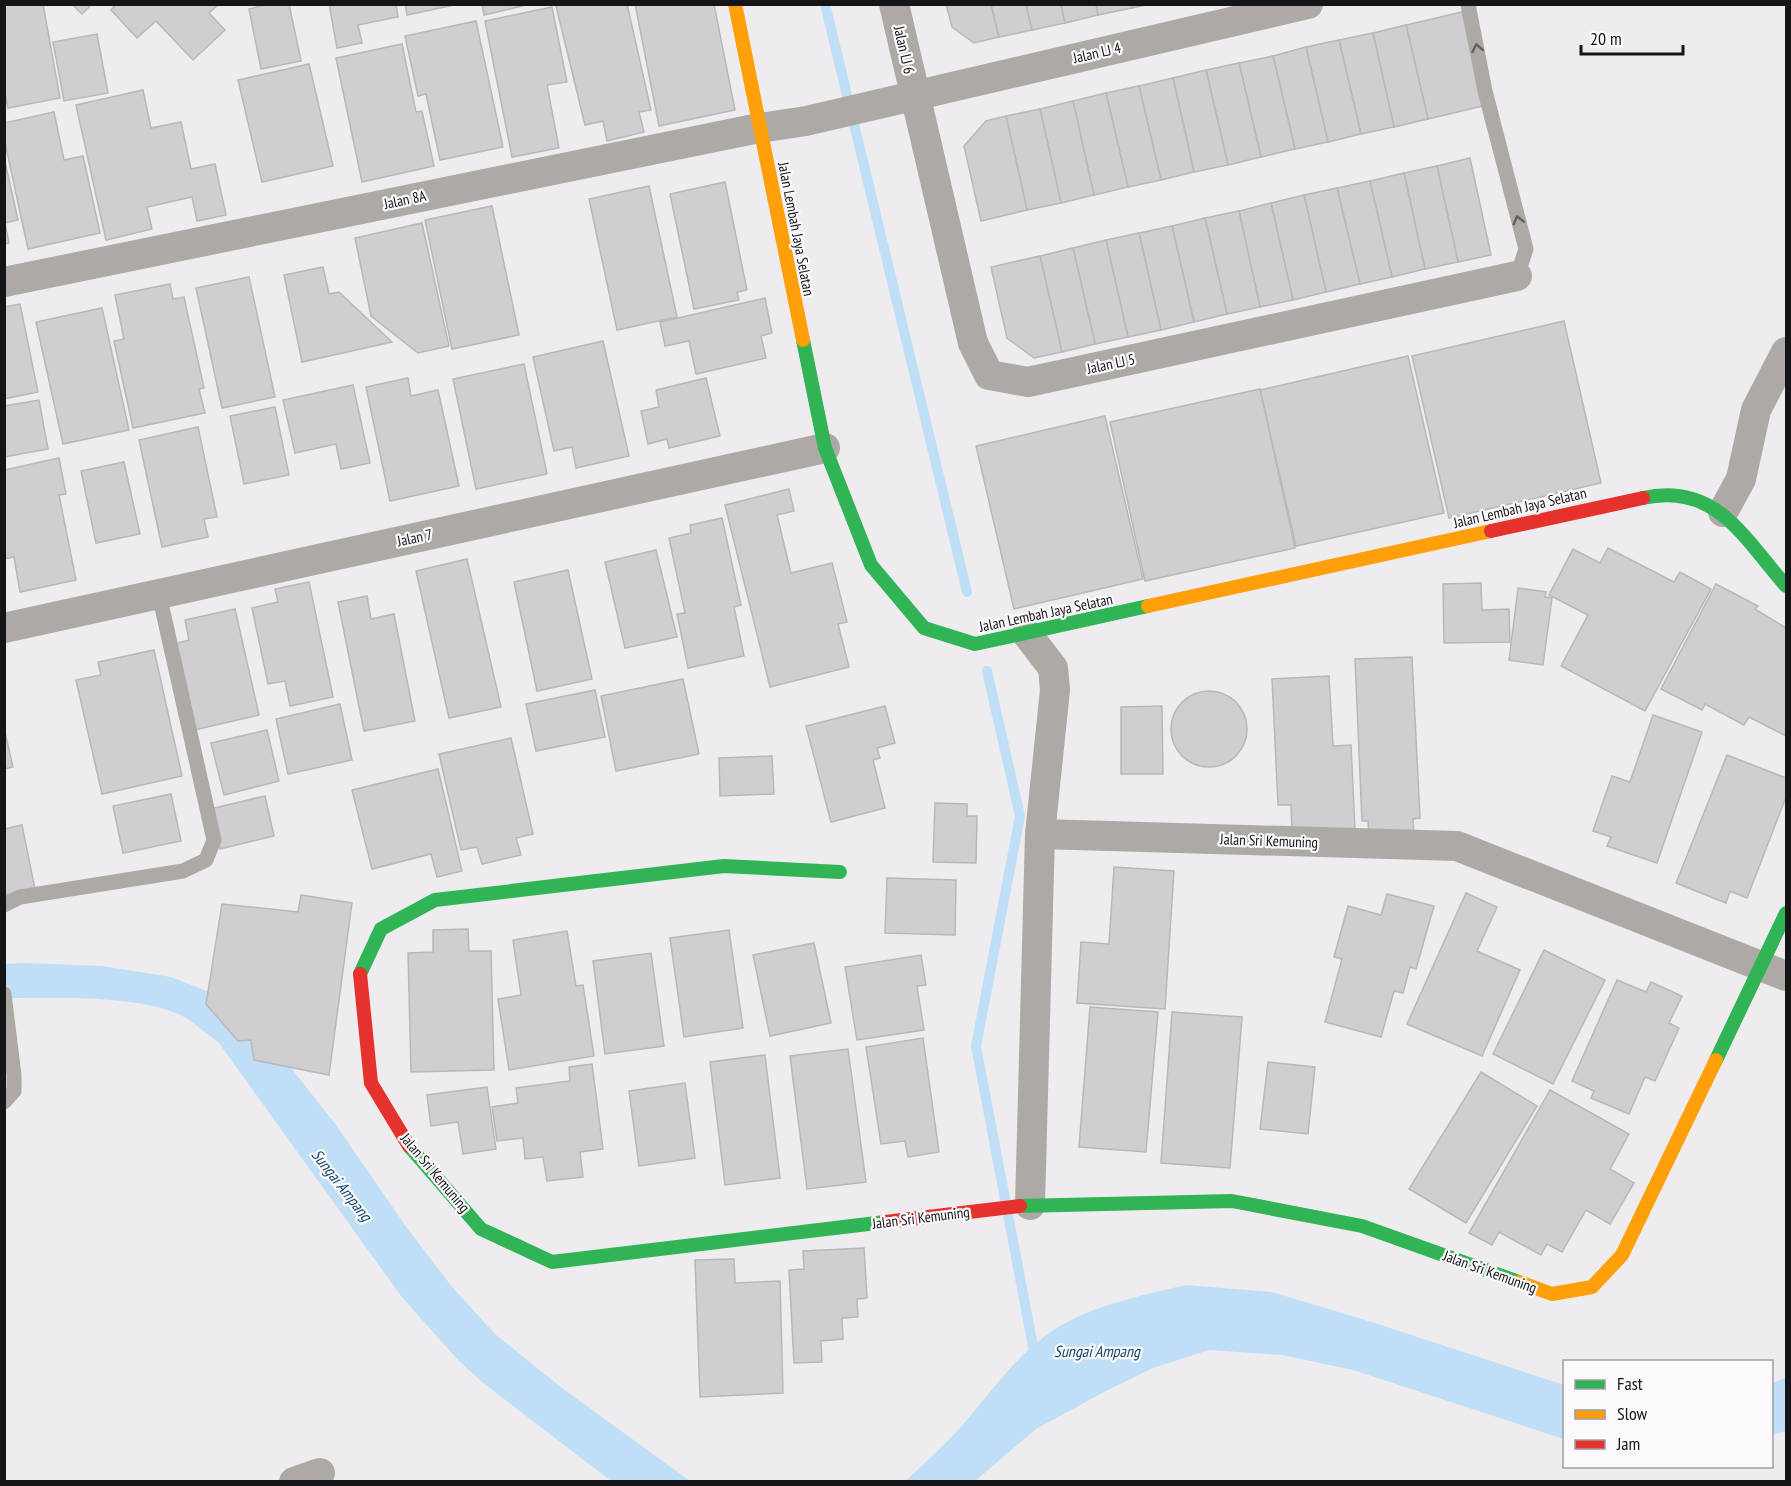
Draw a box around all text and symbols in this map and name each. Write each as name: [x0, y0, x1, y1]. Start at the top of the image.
scale bar: [1581, 18, 1683, 56]
street label: Jalan LJ 6: [890, 23, 919, 76]
text: 20 m: [1590, 27, 1622, 50]
street label: Jalan LJ 4: [1070, 38, 1123, 67]
one-way arrow: [1471, 43, 1484, 53]
street label: Jalan Lembah Jaya Selatan: [774, 159, 819, 297]
street label: Jalan 8A: [381, 186, 429, 213]
one-way arrow: [1513, 215, 1526, 225]
street label: Jalan LJ 5: [1084, 349, 1137, 378]
street label: Jalan Lembah Jaya Selatan: [1451, 483, 1588, 532]
street label: Jalan 7: [395, 525, 434, 551]
street label: Jalan Lembah Jaya Selatan: [976, 589, 1114, 636]
street label: Jalan Sri Kemuning: [1219, 829, 1318, 852]
street label: Jalan Sri Kemuning: [396, 1128, 474, 1216]
water label: Sungai Ampang: [308, 1145, 377, 1226]
street label: Jalan Sri Kemuning: [870, 1202, 971, 1233]
street label: Jalan Sri Kemuning: [1440, 1245, 1539, 1297]
water label: Sungai Ampang: [1054, 1341, 1141, 1361]
legend: [1563, 1360, 1773, 1468]
text: Fast: [1617, 1372, 1643, 1395]
text: Slow: [1617, 1402, 1648, 1425]
text: Jam: [1616, 1432, 1640, 1455]

